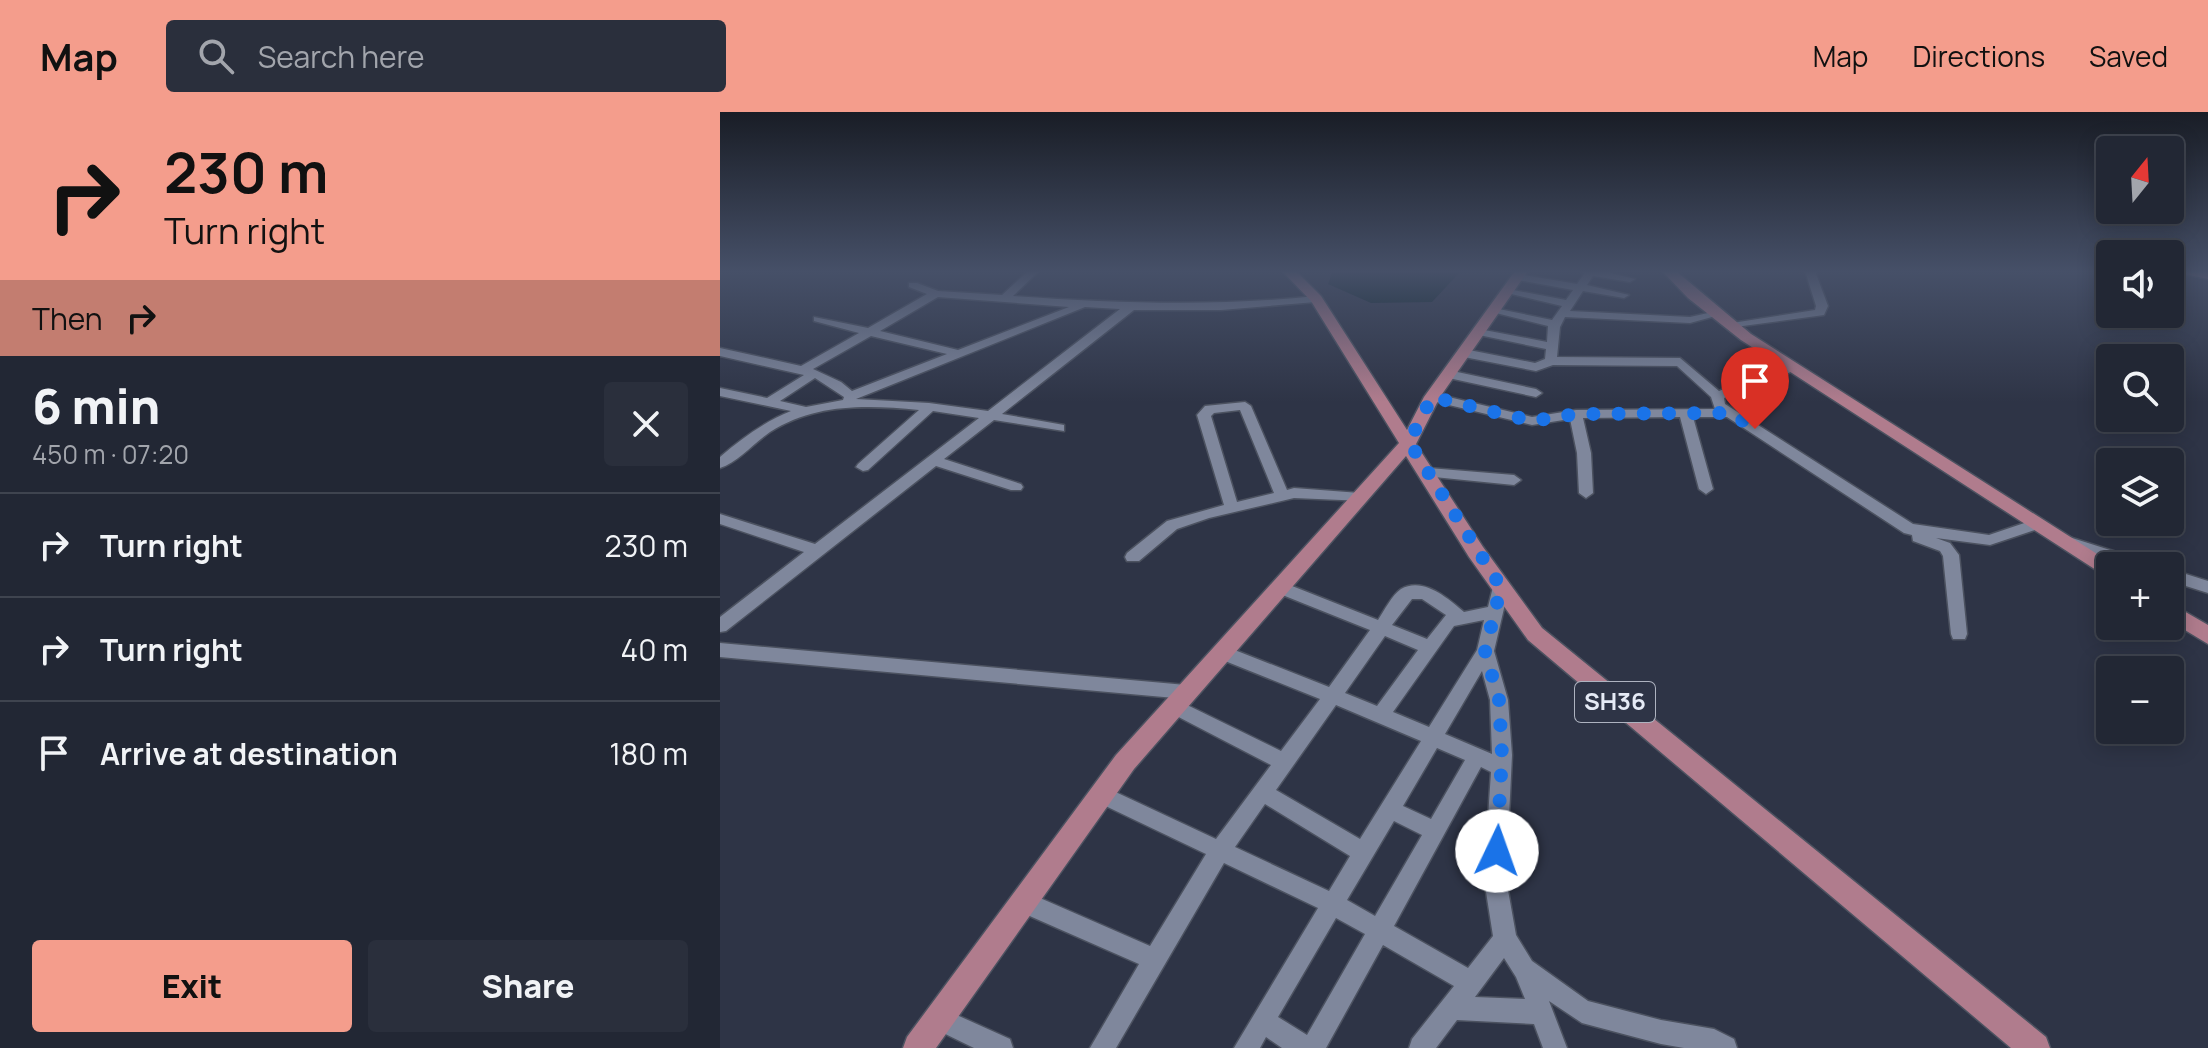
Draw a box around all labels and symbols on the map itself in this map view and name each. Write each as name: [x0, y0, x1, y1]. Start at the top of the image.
north arrow: [2096, 136, 2184, 224]
pin: [1721, 347, 1789, 429]
road number: SH36: [1575, 682, 1655, 722]
position arrow: [1455, 809, 1539, 893]

